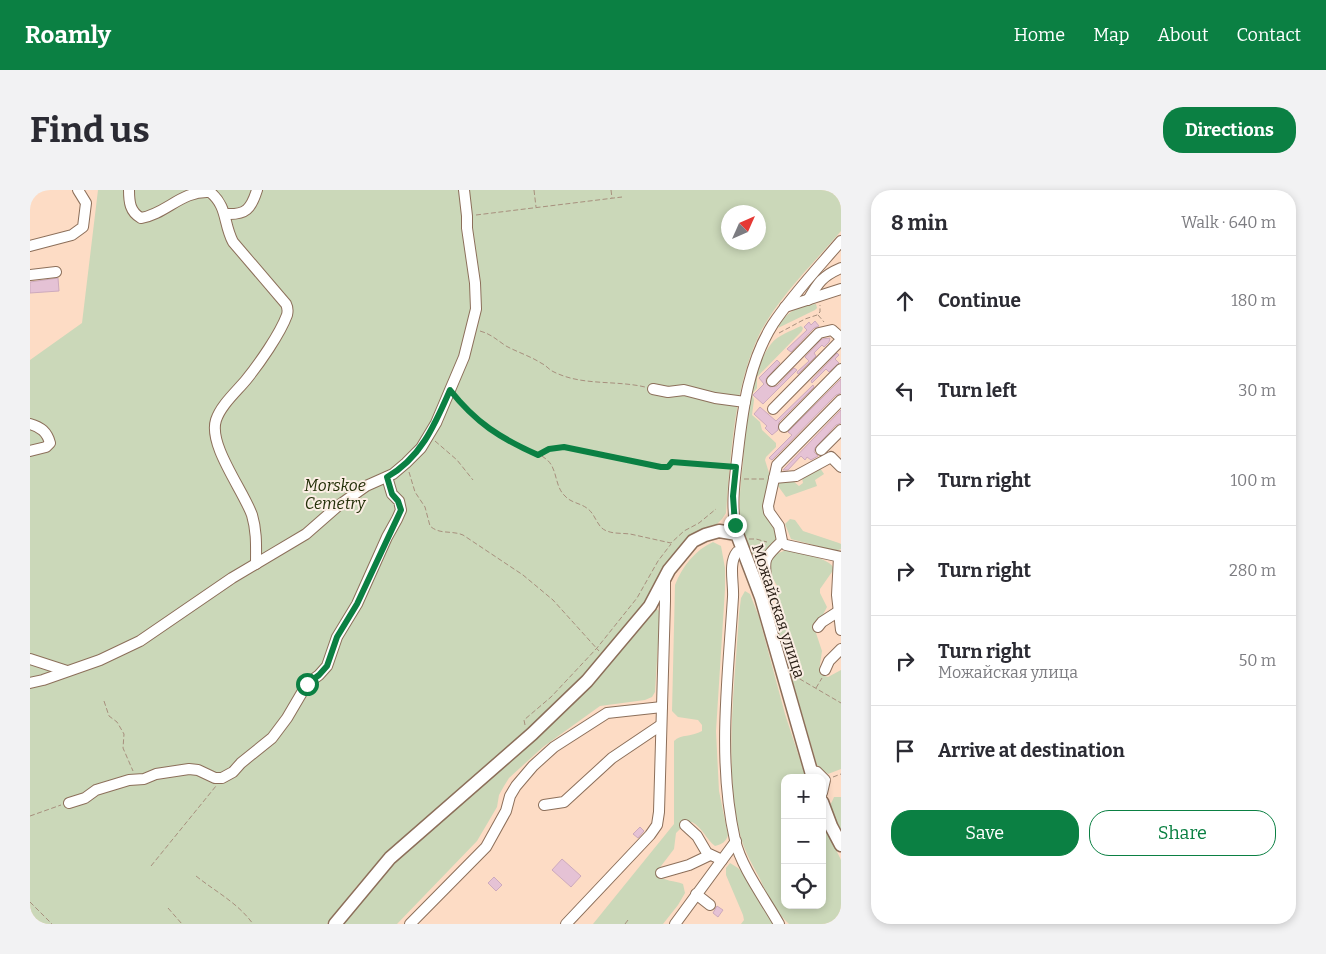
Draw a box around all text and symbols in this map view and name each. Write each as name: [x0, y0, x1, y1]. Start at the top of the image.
text: Roamly: [25, 21, 111, 49]
text: Home: [1014, 24, 1065, 46]
text: Map: [1093, 24, 1129, 46]
text: About: [1157, 24, 1208, 46]
text: Contact: [1236, 24, 1301, 46]
button: Directions: [1163, 107, 1296, 153]
text: Find us: [30, 109, 150, 151]
north arrow: [721, 205, 766, 250]
text: 8 min: [891, 210, 948, 236]
text: Walk · 640 m: [1181, 213, 1276, 232]
icon: ahead: [891, 287, 919, 315]
text: Continue: [938, 289, 1021, 312]
text: 180 m: [1231, 291, 1276, 310]
icon: left: [891, 377, 919, 405]
text: Turn left: [938, 379, 1017, 402]
text: 30 m: [1238, 381, 1276, 400]
icon: right: [891, 467, 919, 495]
text: Turn right: [938, 469, 1031, 492]
text: 100 m: [1231, 471, 1276, 490]
park label: Morskoe Cemetry: [304, 476, 366, 513]
route end: [724, 514, 747, 537]
street label: Можайская улица: [748, 542, 809, 681]
icon: right: [891, 557, 919, 585]
text: Turn right: [938, 559, 1031, 582]
text: 280 m: [1229, 561, 1276, 580]
text: Turn right: [938, 640, 1031, 663]
icon: right: [891, 647, 919, 675]
text: 50 m: [1239, 651, 1276, 670]
text: Можайская улица: [938, 663, 1078, 682]
route start: [296, 673, 319, 696]
icon: arrive: [891, 737, 919, 765]
text: Arrive at destination: [938, 739, 1125, 762]
map controls: [781, 774, 826, 909]
button: +: [781, 774, 826, 819]
button: Save: [891, 810, 1079, 856]
button: Share: [1089, 810, 1276, 856]
button: −: [781, 819, 826, 864]
button: locate: [781, 864, 826, 909]

